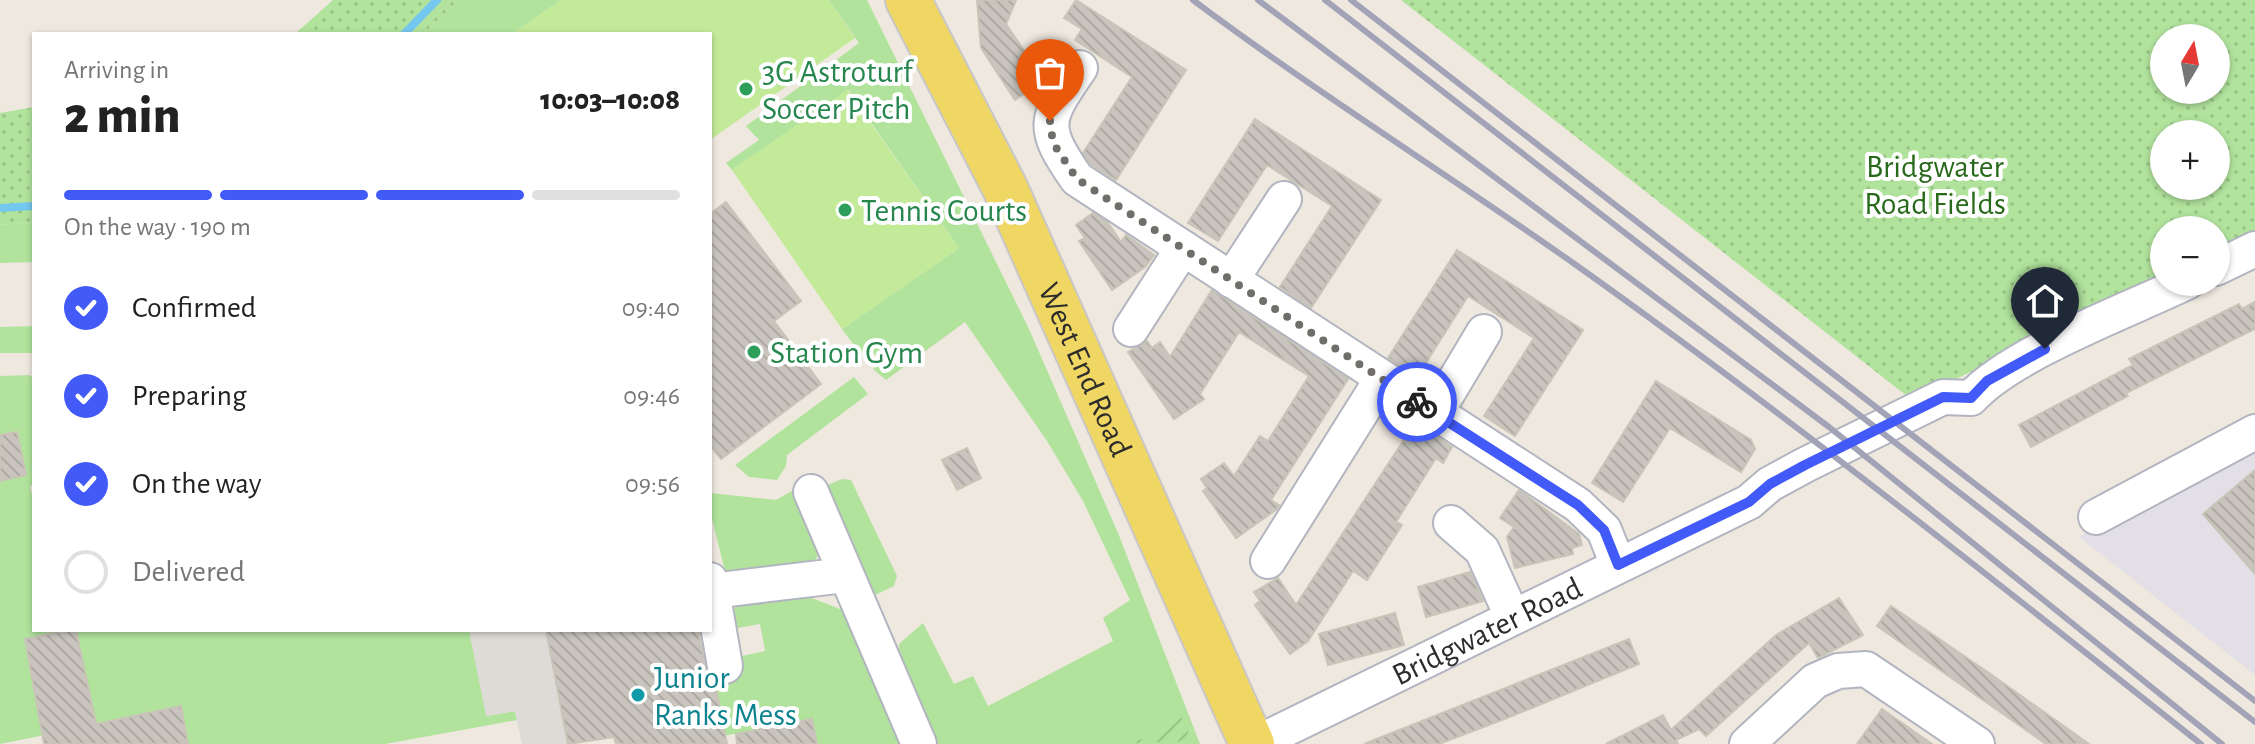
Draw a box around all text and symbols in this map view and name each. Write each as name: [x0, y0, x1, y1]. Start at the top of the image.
north arrow: [2150, 24, 2230, 104]
map controls: [2150, 24, 2230, 296]
pin: [1016, 39, 1084, 121]
icon: bag: [1028, 51, 1072, 95]
place label: 3G Astroturf Soccer Pitch: [762, 56, 915, 125]
text: Arriving in: [64, 57, 169, 83]
marker: 3G Astroturf Soccer Pitch: [737, 80, 755, 98]
text: 10:03–10:08: [540, 85, 680, 115]
text: 2 min: [64, 90, 180, 142]
button: +: [2150, 120, 2230, 200]
park label: Bridgwater Road Fields: [1864, 151, 2006, 220]
place label: Tennis Courts: [861, 195, 1027, 227]
marker: Tennis Courts: [836, 201, 854, 219]
text: On the way · 190 m: [64, 214, 251, 240]
button: −: [2150, 216, 2230, 296]
pin: [2011, 267, 2079, 349]
street label: West End Road: [1032, 278, 1137, 461]
icon: home: [2023, 279, 2067, 323]
icon: check: [64, 286, 108, 330]
text: Confirmed: [132, 293, 256, 323]
text: 09:40: [622, 295, 680, 321]
place label: Station Gym: [770, 337, 923, 369]
marker: Station Gym: [745, 343, 763, 361]
courier: [1377, 362, 1457, 442]
icon: check: [64, 374, 108, 418]
icon: bike: [1395, 380, 1439, 424]
text: Preparing: [132, 381, 247, 411]
text: 09:46: [623, 383, 680, 409]
icon: check: [64, 462, 108, 506]
text: On the way: [132, 469, 261, 499]
text: 09:56: [625, 471, 680, 497]
text: Delivered: [132, 557, 245, 587]
street label: Bridgwater Road: [1387, 572, 1587, 691]
place label: Junior Ranks Mess: [654, 662, 797, 731]
marker: Junior Ranks Mess: [629, 686, 647, 704]

